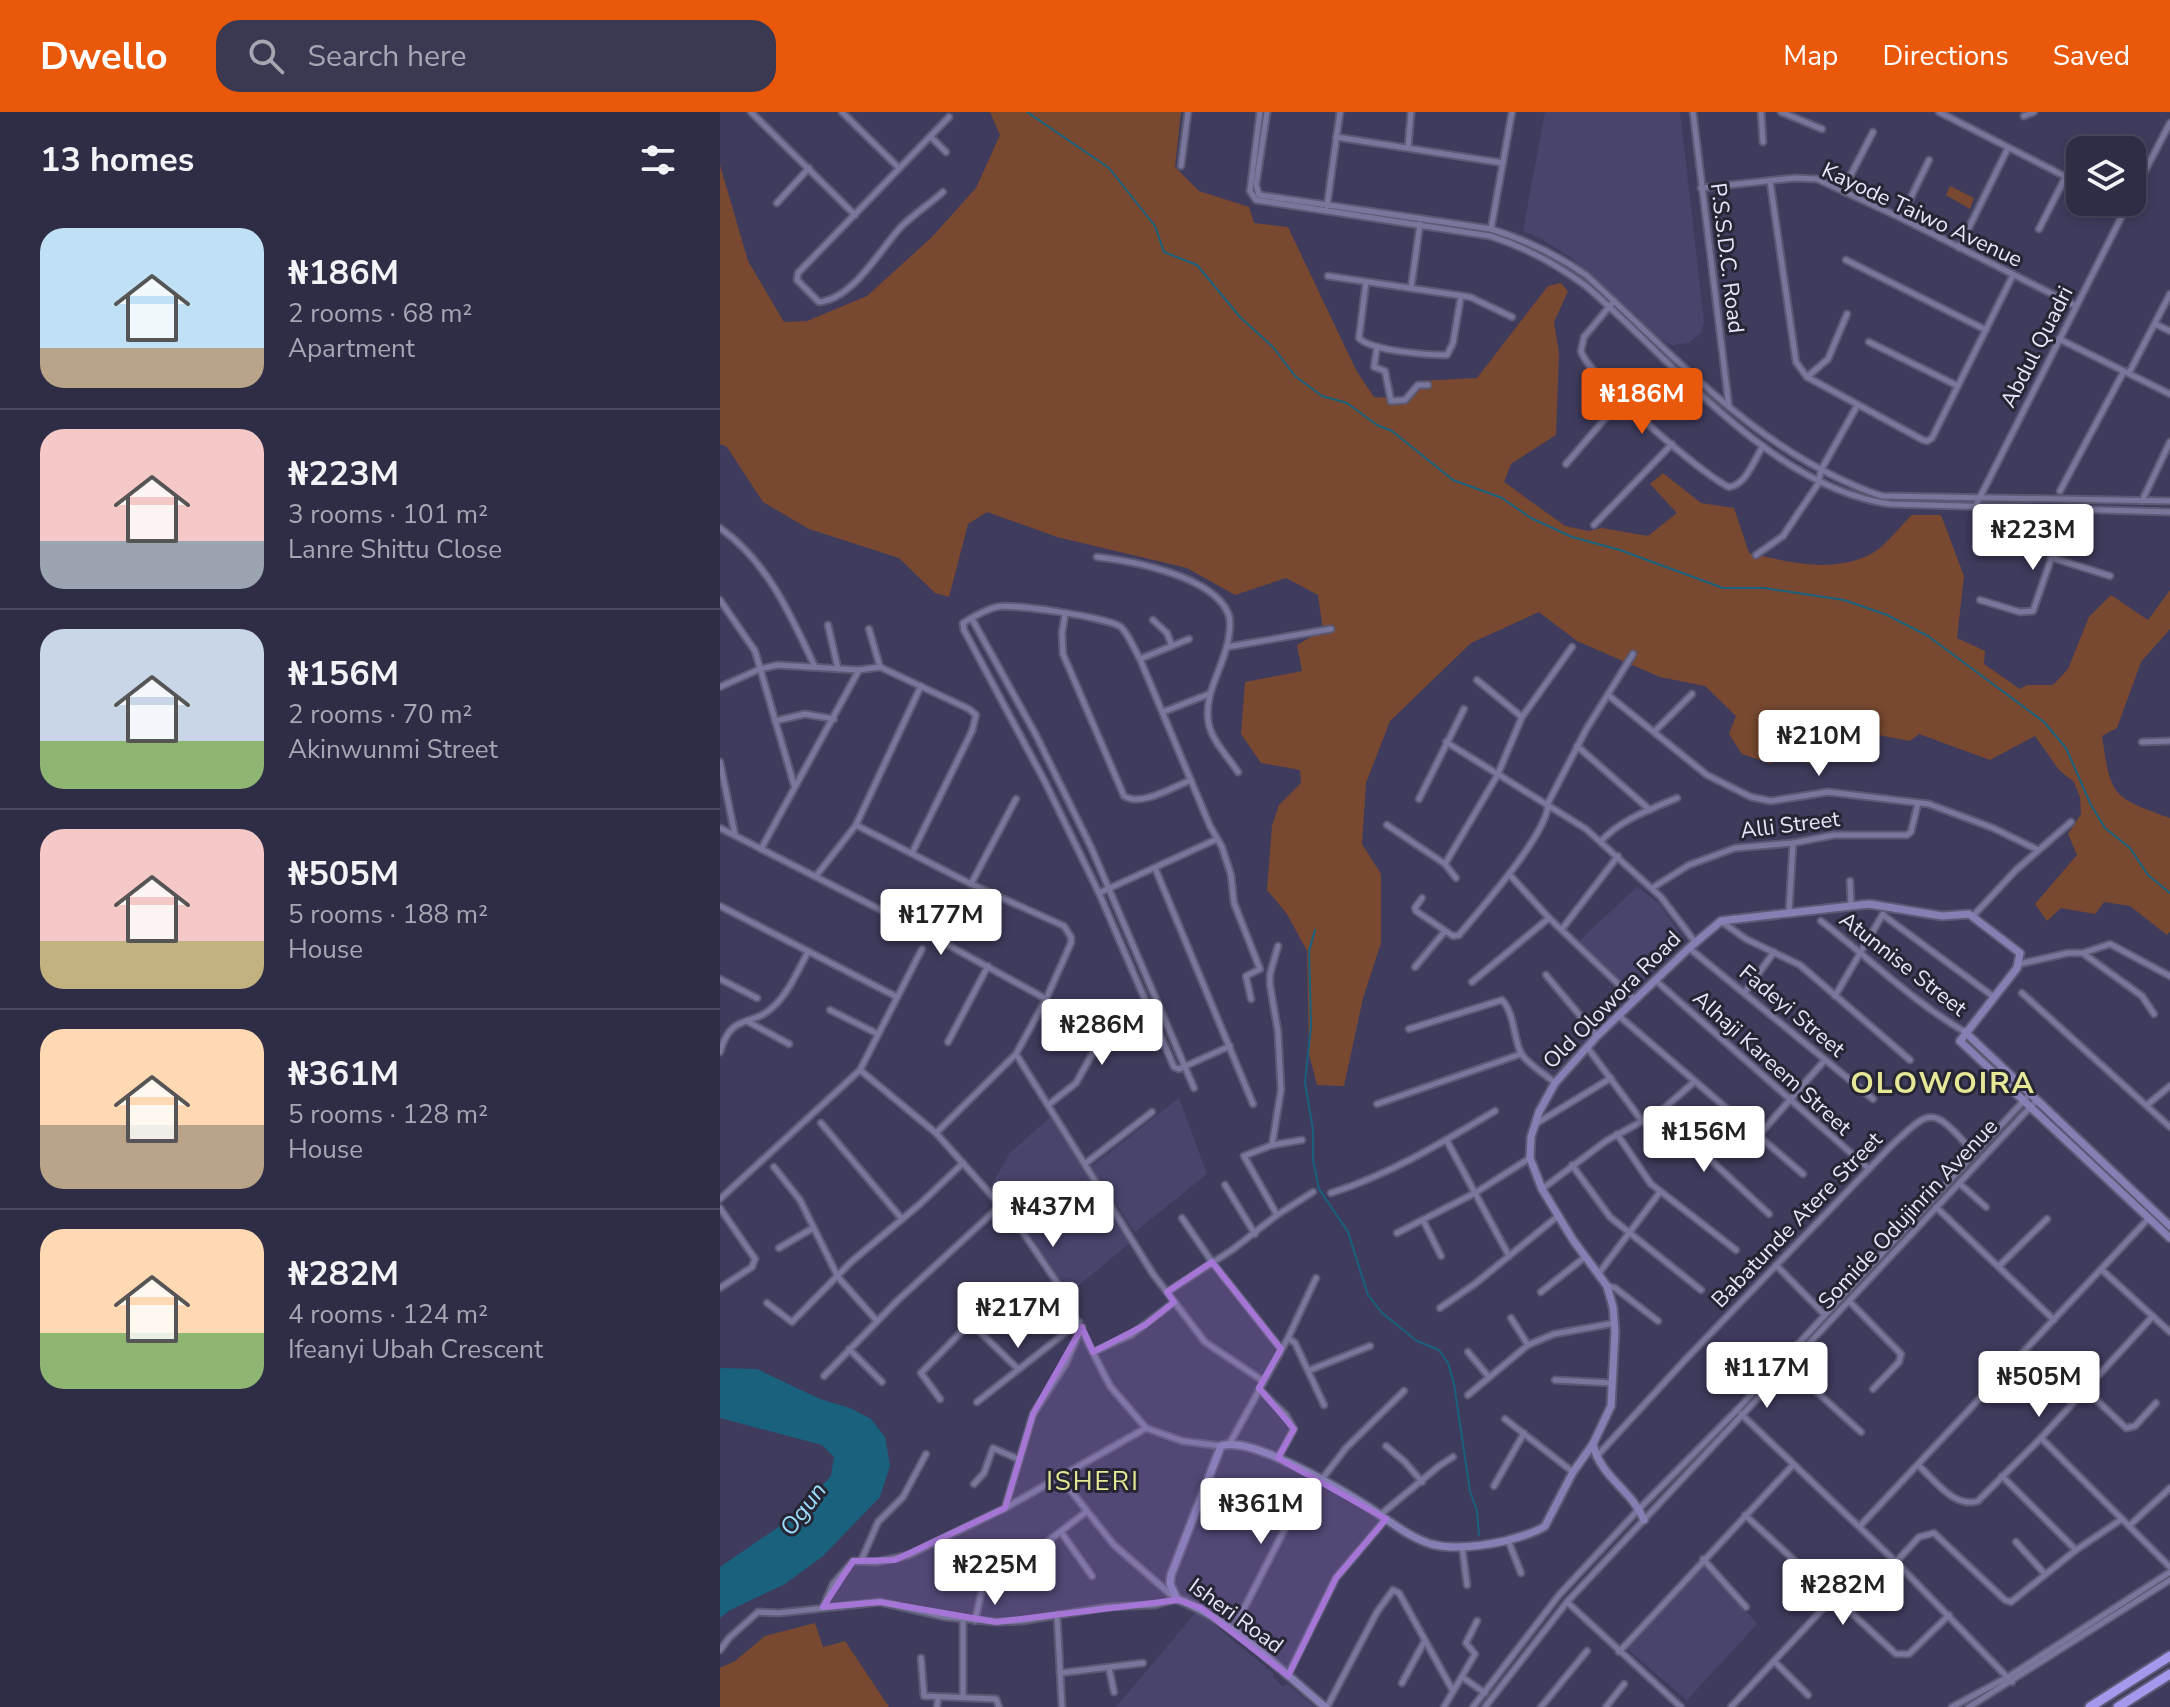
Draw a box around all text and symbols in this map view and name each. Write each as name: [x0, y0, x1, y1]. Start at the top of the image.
search box: [216, 20, 776, 92]
text: Dwello: [40, 31, 168, 82]
icon: search: [244, 34, 288, 78]
text: Search here: [308, 36, 467, 77]
text: Map: [1783, 37, 1838, 75]
text: Directions: [1882, 37, 2009, 75]
text: Saved: [2053, 37, 2130, 75]
map controls: [2066, 136, 2146, 216]
button: layers: [2066, 136, 2146, 216]
text: 13 homes: [40, 137, 194, 183]
icon: filters: [636, 138, 680, 182]
street label: Kayode Taiwo Avenue: [1817, 155, 2027, 275]
street label: P.S.S.D.C. Road: [1703, 181, 1751, 335]
text: ₦186M: [288, 250, 399, 296]
icon: home: [104, 260, 200, 356]
street label: Abdul Quadri: [1993, 281, 2081, 413]
text: 2 rooms · 68 m²: [288, 296, 472, 331]
text: Apartment: [288, 331, 415, 366]
pin: ₦186M: [1586, 368, 1698, 436]
text: ₦186M: [1600, 376, 1684, 411]
text: ₦223M: [288, 451, 399, 497]
icon: home: [104, 461, 200, 557]
text: 3 rooms · 101 m²: [288, 497, 488, 532]
pin: ₦223M: [1977, 504, 2089, 572]
text: ₦223M: [1991, 512, 2075, 547]
text: Lanre Shittu Close: [288, 532, 502, 567]
text: ₦156M: [288, 651, 399, 697]
icon: home: [104, 661, 200, 757]
text: 2 rooms · 70 m²: [288, 697, 472, 732]
pin: ₦210M: [1763, 710, 1875, 778]
text: ₦210M: [1777, 718, 1861, 753]
text: Akinwunmi Street: [288, 732, 498, 767]
street label: Alli Street: [1739, 804, 1842, 846]
text: ₦505M: [288, 851, 399, 897]
icon: home: [104, 861, 200, 957]
pin: ₦177M: [885, 889, 997, 957]
text: 5 rooms · 188 m²: [288, 897, 488, 932]
text: ₦177M: [899, 897, 983, 932]
street label: Atunnise Street: [1833, 905, 1973, 1023]
street label: Old Olowora Road: [1536, 924, 1688, 1076]
text: House: [288, 932, 363, 967]
street label: Fadeyi Street: [1733, 958, 1852, 1064]
street label: Alhaji Kareem Street: [1686, 984, 1858, 1143]
pin: ₦286M: [1046, 999, 1158, 1067]
text: ₦286M: [1060, 1007, 1144, 1042]
text: ₦361M: [288, 1051, 399, 1097]
icon: home: [104, 1061, 200, 1157]
district label: OLOWOIRA: [1850, 1063, 2036, 1104]
text: 5 rooms · 128 m²: [288, 1097, 488, 1132]
pin: ₦156M: [1648, 1106, 1760, 1174]
street label: Somide Odujinrin Avenue: [1812, 1112, 2004, 1316]
text: ₦156M: [1662, 1114, 1746, 1149]
street label: Babatunde Atere Street: [1705, 1125, 1889, 1315]
text: House: [288, 1132, 363, 1167]
pin: ₦437M: [997, 1181, 1109, 1249]
text: ₦437M: [1011, 1189, 1095, 1224]
text: ₦282M: [288, 1251, 399, 1297]
icon: home: [104, 1261, 200, 1357]
pin: ₦217M: [962, 1282, 1074, 1350]
text: ₦217M: [976, 1290, 1060, 1325]
text: 4 rooms · 124 m²: [288, 1297, 488, 1332]
text: Ifeanyi Ubah Crescent: [288, 1332, 543, 1367]
pin: ₦117M: [1711, 1342, 1823, 1410]
text: ₦117M: [1725, 1350, 1809, 1385]
pin: ₦505M: [1983, 1351, 2095, 1419]
text: ₦505M: [1997, 1359, 2081, 1394]
district label: ISHERI: [1046, 1464, 1140, 1499]
water label: Ogun: [772, 1476, 834, 1542]
pin: ₦361M: [1205, 1478, 1317, 1546]
text: ₦361M: [1219, 1486, 1303, 1521]
pin: ₦225M: [939, 1539, 1051, 1607]
text: ₦225M: [953, 1547, 1037, 1582]
pin: ₦282M: [1787, 1559, 1899, 1627]
text: ₦282M: [1801, 1567, 1885, 1602]
street label: Isheri Road: [1183, 1571, 1289, 1661]

